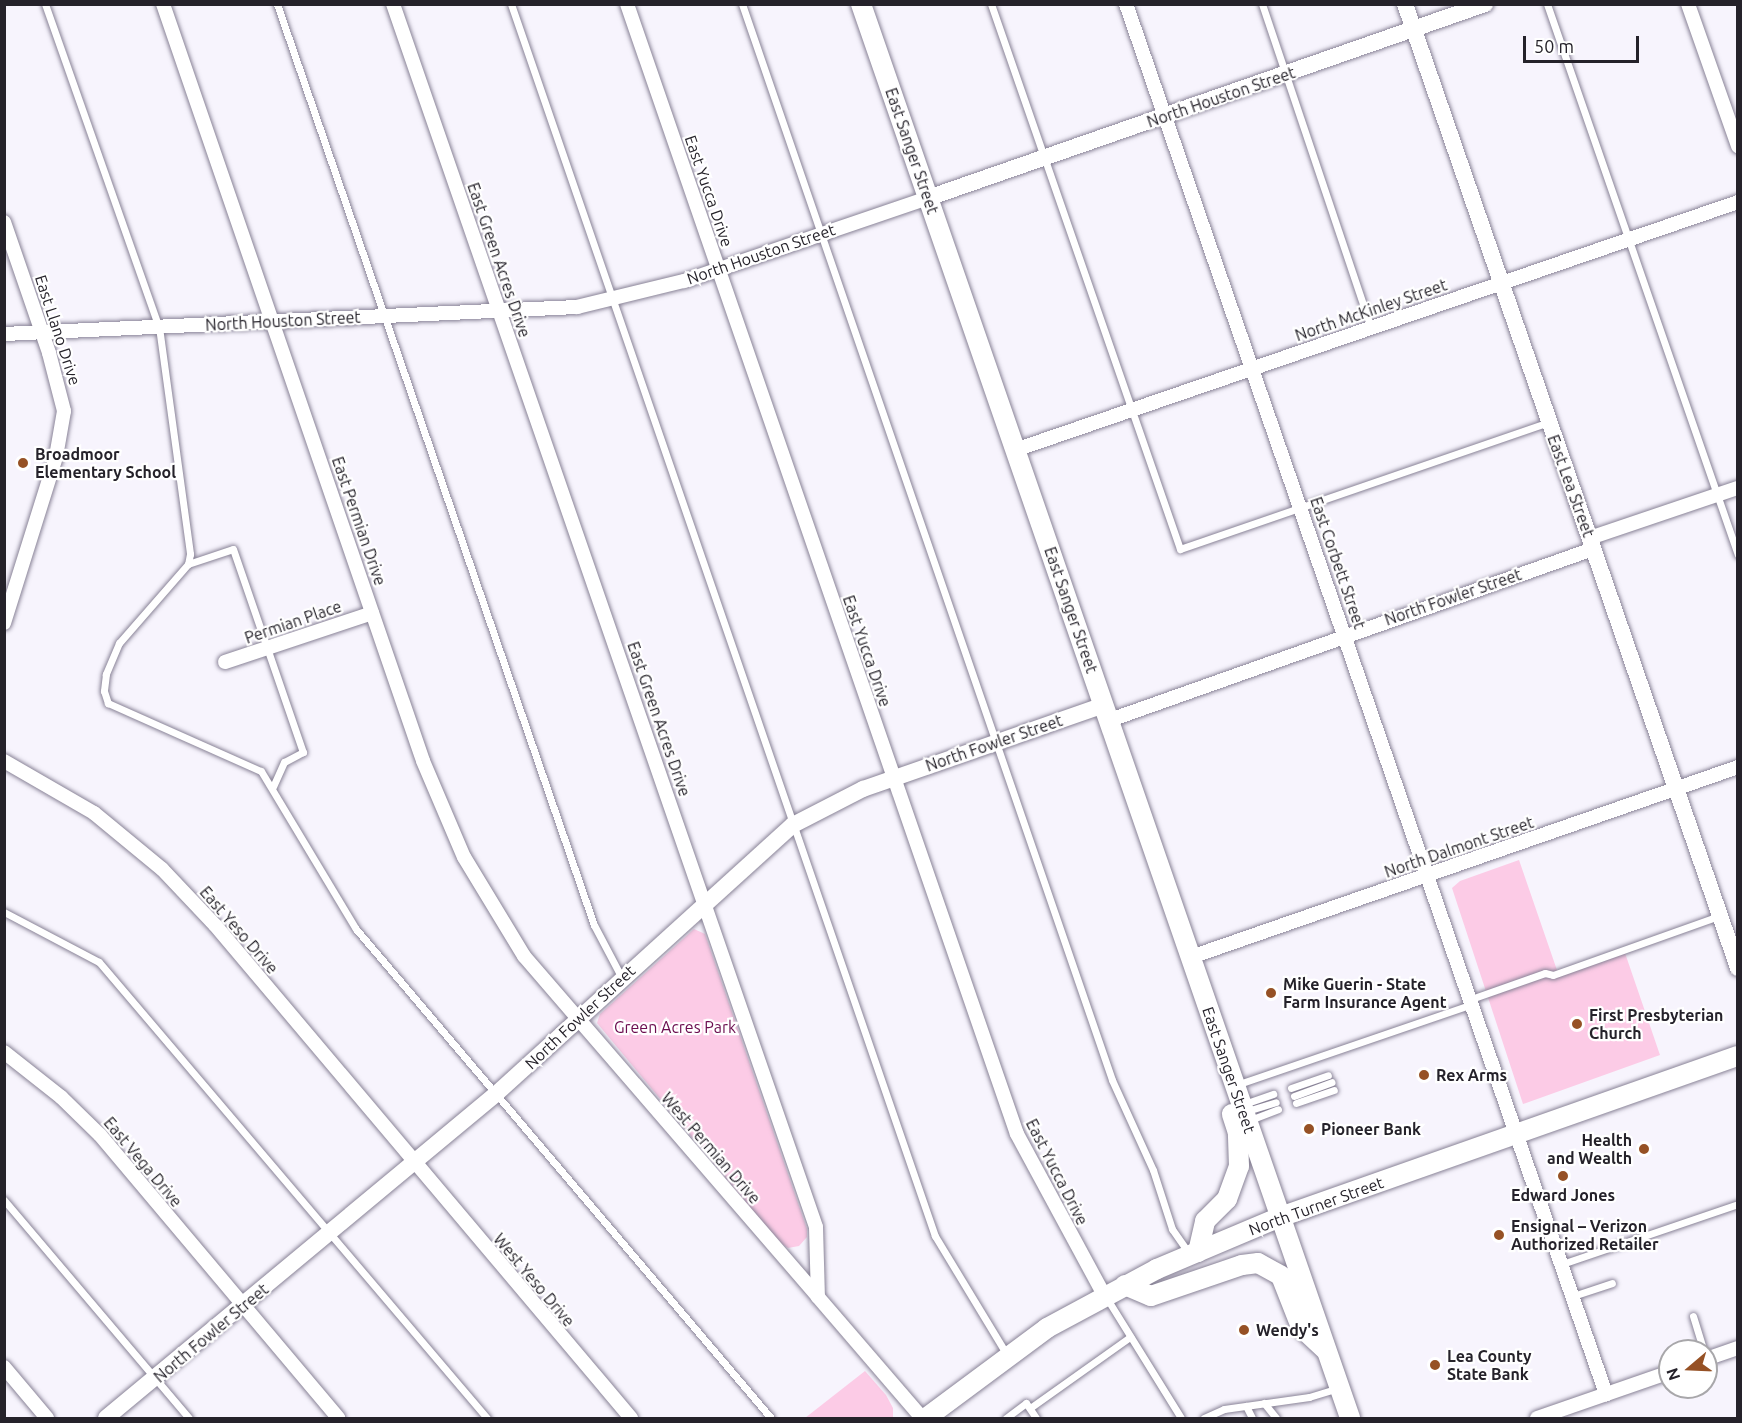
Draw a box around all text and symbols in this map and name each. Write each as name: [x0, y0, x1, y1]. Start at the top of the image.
scale bar: [1526, 24, 1642, 62]
text: 50 m: [1534, 36, 1574, 56]
street label: North Houston Street: [1144, 63, 1298, 131]
street label: East Sanger Street: [881, 85, 943, 217]
street label: East Yucca Drive: [681, 133, 737, 249]
street label: East Green Acres Drive: [463, 180, 535, 340]
street label: North Houston Street: [684, 220, 838, 288]
street label: East Llano Drive: [31, 273, 85, 387]
street label: North McKinley Street: [1292, 275, 1450, 345]
street label: North Houston Street: [205, 307, 361, 335]
street label: East Lea Street: [1544, 432, 1598, 540]
place label: Broadmoor Elementary School: [35, 444, 176, 482]
street label: East Permian Drive: [328, 454, 390, 588]
marker: Broadmoor Elementary School: [16, 456, 30, 470]
street label: East Corbett Street: [1306, 494, 1370, 632]
street label: East Sanger Street: [1040, 544, 1102, 676]
street label: North Fowler Street: [1382, 565, 1524, 629]
street label: East Yucca Drive: [839, 593, 895, 709]
street label: Permian Place: [242, 596, 344, 648]
street label: East Green Acres Drive: [623, 639, 695, 799]
street label: North Fowler Street: [923, 711, 1065, 775]
street label: North Dalmont Street: [1382, 812, 1536, 882]
street label: East Yeso Drive: [196, 882, 282, 978]
street label: North Fowler Street: [521, 961, 639, 1073]
place label: Mike Guerin - State Farm Insurance Agent: [1283, 974, 1447, 1012]
marker: Mike Guerin - State Farm Insurance Agent: [1264, 986, 1278, 1000]
street label: East Sanger Street: [1198, 1004, 1260, 1136]
place label: First Presbyterian Church: [1589, 1005, 1723, 1043]
park label: Green Acres Park: [614, 1017, 736, 1037]
marker: First Presbyterian Church: [1570, 1017, 1584, 1031]
place label: Rex Arms: [1436, 1065, 1507, 1085]
marker: Rex Arms: [1417, 1068, 1431, 1082]
street label: West Permian Drive: [658, 1089, 764, 1207]
street label: East Vega Drive: [100, 1113, 186, 1211]
street label: East Yucca Drive: [1022, 1116, 1092, 1228]
place label: Pioneer Bank: [1321, 1119, 1421, 1139]
marker: Pioneer Bank: [1302, 1122, 1316, 1136]
place label: Health and Wealth: [1547, 1130, 1632, 1168]
marker: Health and Wealth: [1637, 1142, 1651, 1156]
marker: Edward Jones: [1556, 1169, 1570, 1183]
street label: North Turner Street: [1246, 1173, 1386, 1239]
place label: Edward Jones: [1511, 1185, 1615, 1205]
place label: Ensignal – Verizon Authorized Retailer: [1511, 1216, 1659, 1254]
marker: Ensignal – Verizon Authorized Retailer: [1492, 1228, 1506, 1242]
street label: West Yeso Drive: [490, 1230, 578, 1330]
street label: North Fowler Street: [150, 1280, 272, 1386]
place label: Wendy's: [1256, 1320, 1319, 1340]
marker: Wendy's: [1237, 1323, 1251, 1337]
north arrow: [1658, 1339, 1718, 1399]
place label: Lea County State Bank: [1447, 1346, 1531, 1384]
marker: Lea County State Bank: [1428, 1358, 1442, 1372]
text: N: [1662, 1366, 1683, 1383]

